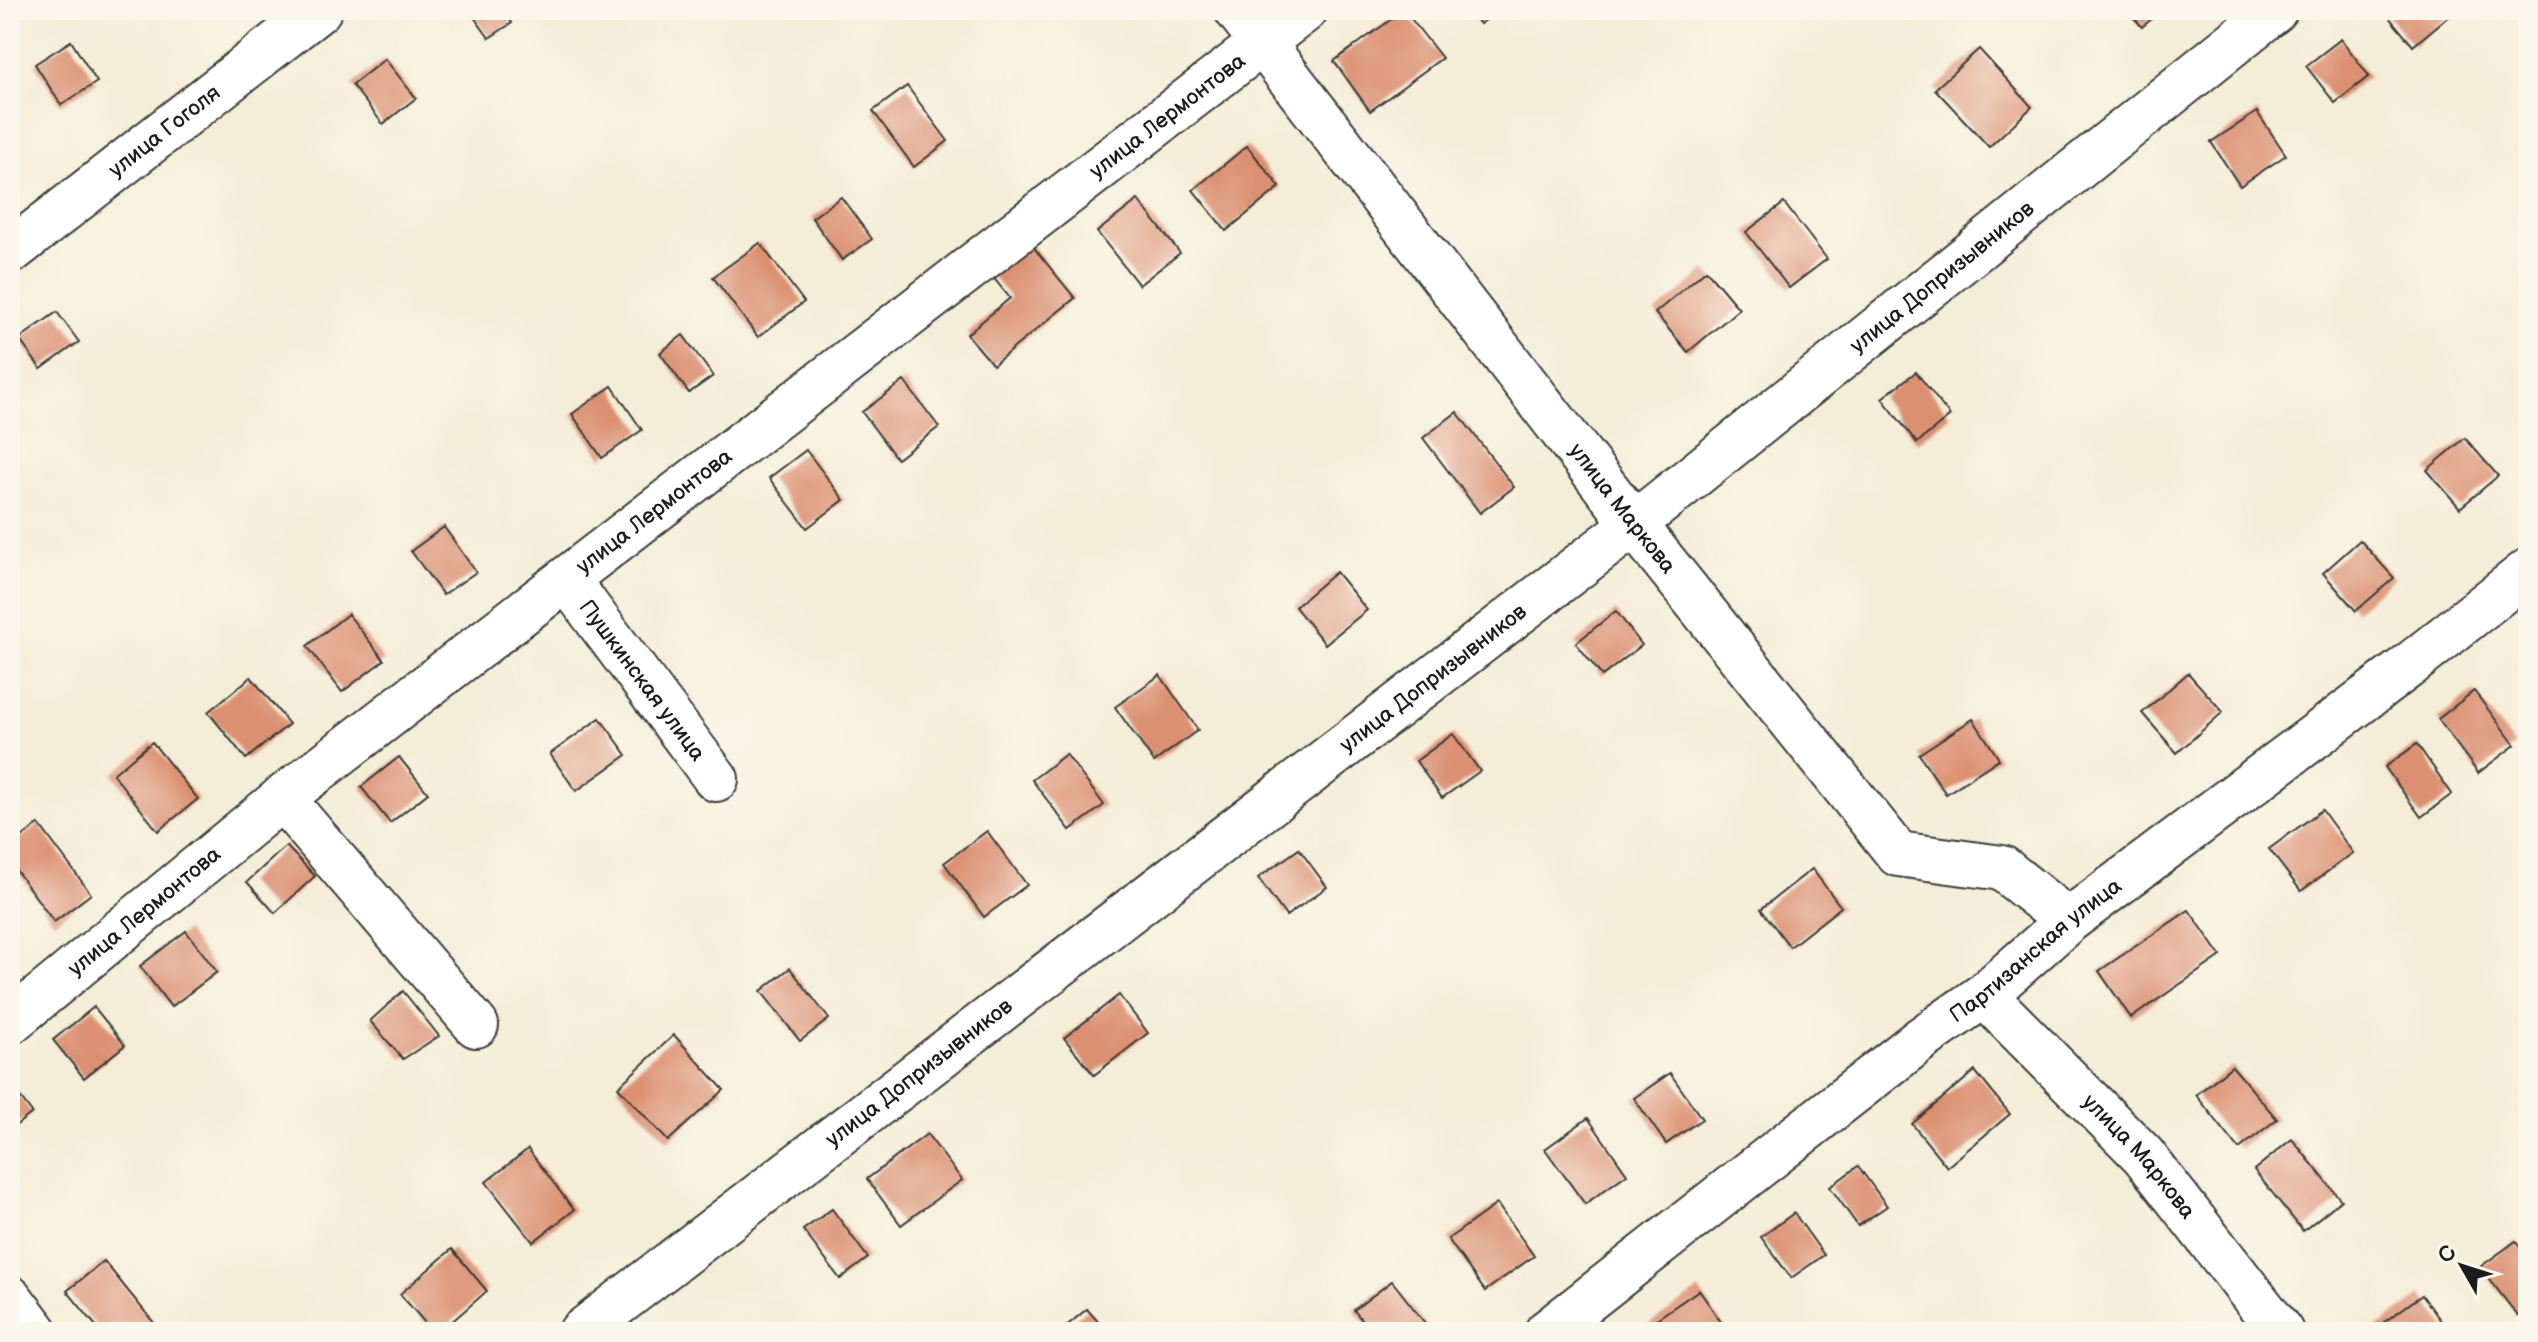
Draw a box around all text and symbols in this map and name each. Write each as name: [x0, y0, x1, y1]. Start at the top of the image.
street label: улица Лермонтова: [1084, 47, 1251, 185]
street label: улица Гоголя: [103, 79, 226, 183]
street label: улица Допризывников: [1844, 195, 2040, 359]
street label: улица Маркова: [1563, 438, 1682, 579]
street label: улица Лермонтова: [571, 443, 737, 580]
street label: Пушкинская улица: [573, 594, 711, 766]
street label: улица Допризывников: [1334, 598, 1532, 758]
street label: улица Лермонтова: [62, 841, 226, 982]
street label: Партизанская улица: [1944, 872, 2127, 1029]
street label: улица Допризывников: [820, 992, 1018, 1153]
street label: улица Маркова: [2077, 1088, 2201, 1224]
north arrow: [2422, 1226, 2502, 1306]
text: С: [2432, 1240, 2463, 1269]

